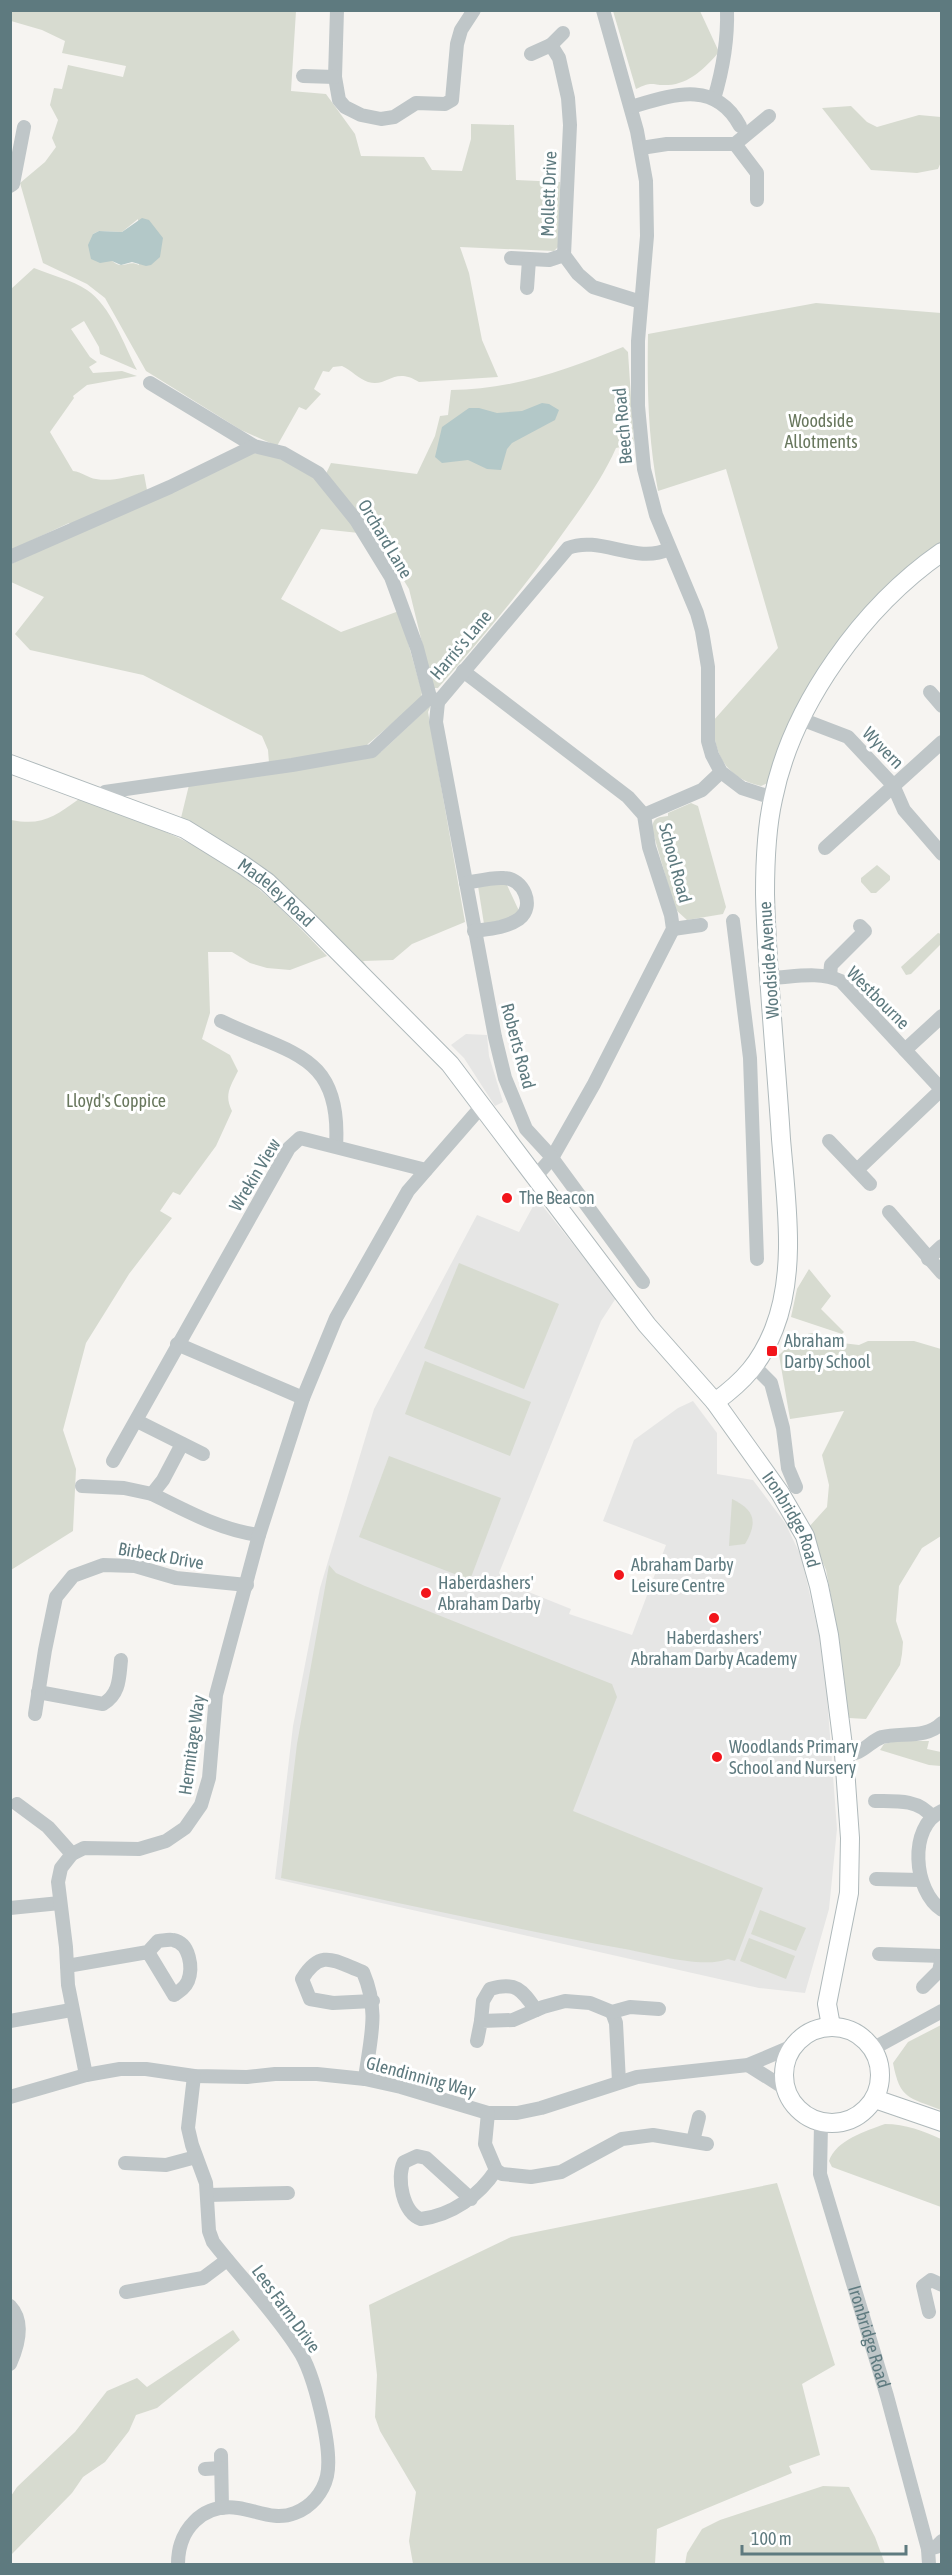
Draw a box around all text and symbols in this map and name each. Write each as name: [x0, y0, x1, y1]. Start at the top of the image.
street label: Mollett Drive: [537, 151, 560, 237]
street label: Beech Road: [609, 387, 636, 465]
park label: Woodside Allotments: [784, 410, 858, 452]
street label: Orchard Lane: [354, 496, 417, 582]
street label: Harris's Lane: [426, 606, 496, 684]
street label: Wyvern: [858, 722, 908, 773]
street label: School Road: [655, 821, 696, 905]
street label: Madeley Road: [234, 854, 319, 931]
street label: Woodside Avenue: [754, 901, 783, 1019]
street label: Westbourne: [843, 962, 914, 1033]
street label: Roberts Road: [497, 1001, 540, 1091]
park label: Lloyd's Coppice: [66, 1090, 166, 1111]
street label: Wrekin View: [225, 1134, 285, 1215]
place label: The Beacon: [519, 1187, 595, 1208]
marker: The Beacon: [500, 1191, 514, 1205]
place label: Abraham Darby School: [784, 1330, 871, 1372]
marker: Abraham Darby School: [765, 1344, 779, 1358]
street label: Ironbridge Road: [758, 1467, 824, 1570]
street label: Birbeck Drive: [117, 1538, 206, 1573]
place label: Abraham Darby Leisure Centre: [631, 1554, 734, 1596]
marker: Abraham Darby Leisure Centre: [612, 1568, 626, 1582]
place label: Haberdashers' Abraham Darby: [438, 1572, 541, 1614]
marker: Haberdashers' Abraham Darby: [419, 1586, 433, 1600]
marker: Haberdashers' Abraham Darby Academy: [707, 1611, 721, 1625]
place label: Haberdashers' Abraham Darby Academy: [631, 1627, 797, 1669]
street label: Hermitage Way: [174, 1693, 209, 1796]
place label: Woodlands Primary School and Nursery: [729, 1736, 859, 1778]
marker: Woodlands Primary School and Nursery: [710, 1750, 724, 1764]
street label: Glendinning Way: [364, 2052, 478, 2101]
street label: Lees Farm Drive: [248, 2261, 325, 2357]
street label: Ironbridge Road: [844, 2283, 895, 2390]
scale bar: [742, 2518, 906, 2556]
text: 100 m: [751, 2528, 792, 2549]

